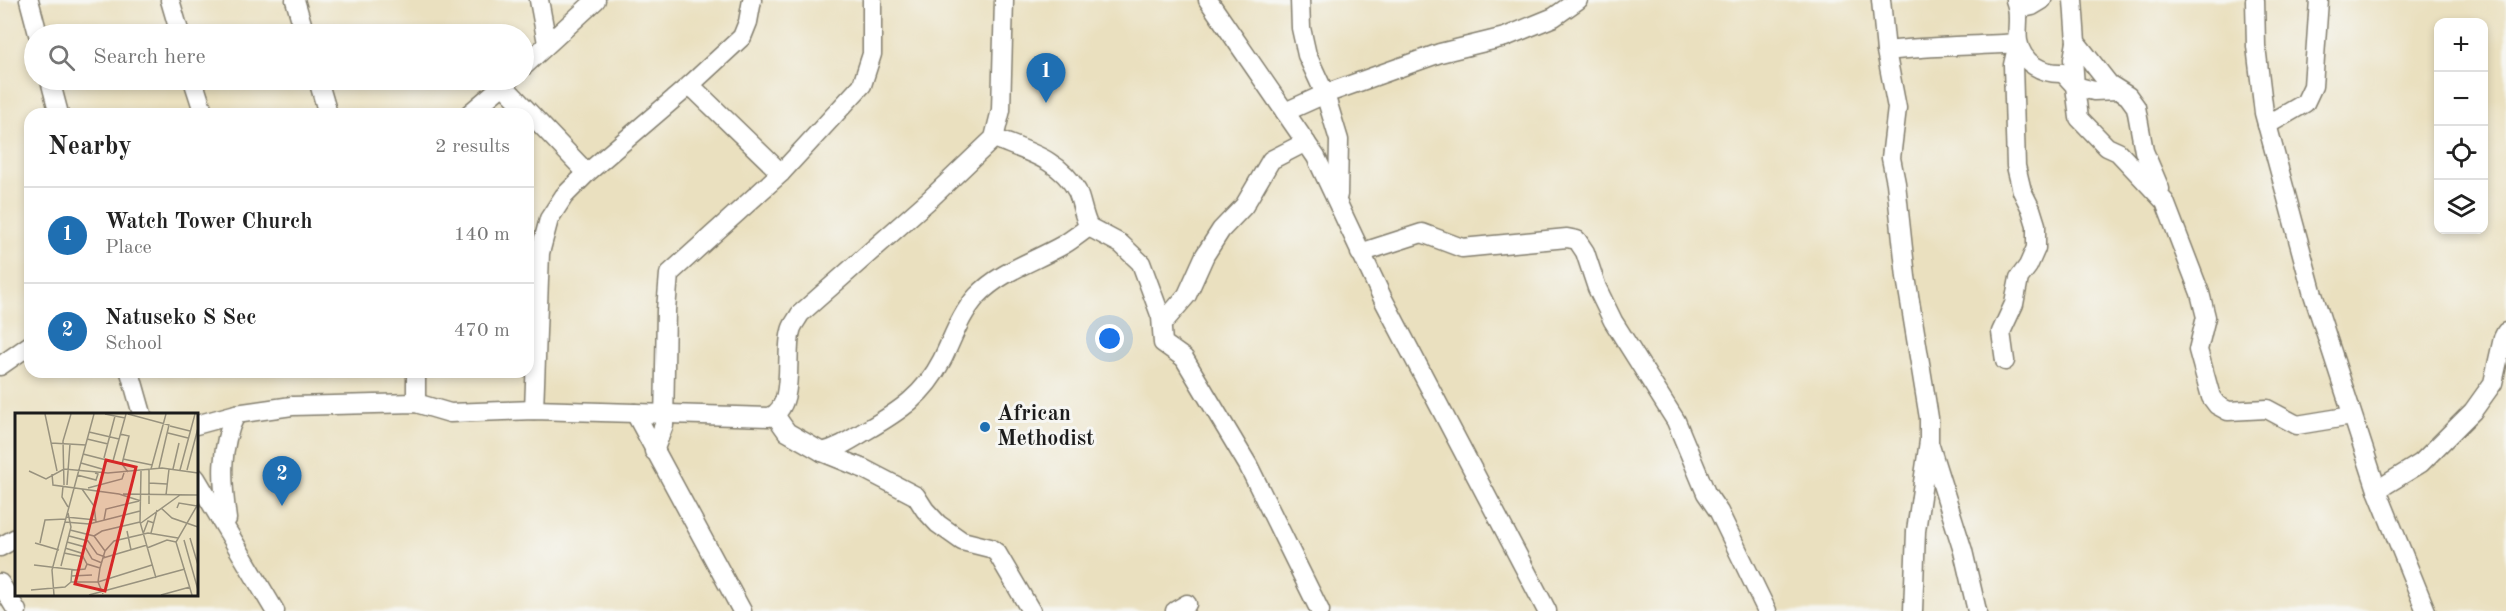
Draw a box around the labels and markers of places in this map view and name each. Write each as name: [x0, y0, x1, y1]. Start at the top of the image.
pin: 1: [1026, 54, 1066, 103]
place label: African Methodist: [997, 403, 1094, 450]
marker: African Methodist: [978, 420, 992, 434]
pin: 2: [262, 456, 302, 506]

